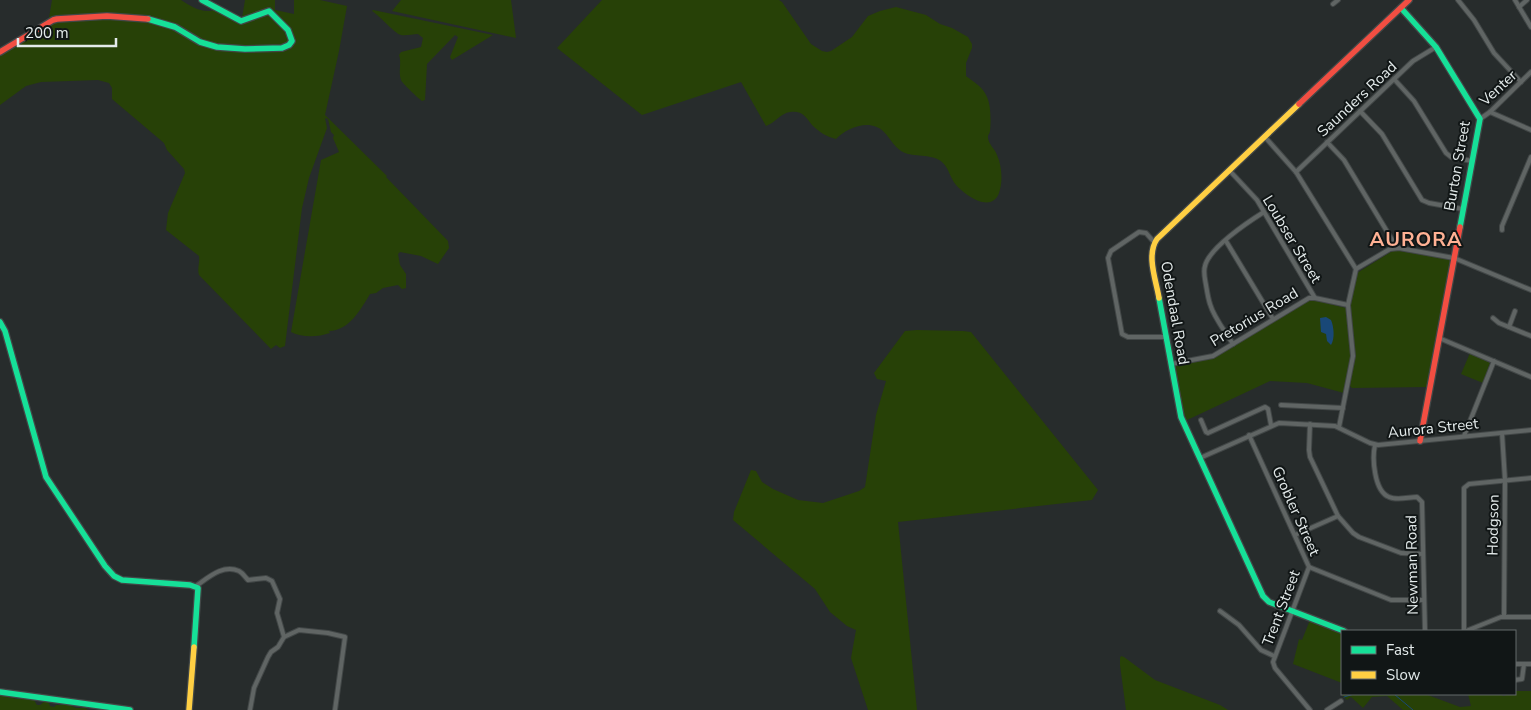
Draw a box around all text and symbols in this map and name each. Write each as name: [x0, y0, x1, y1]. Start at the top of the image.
scale bar: [18, 15, 115, 47]
text: 200 m: [25, 23, 69, 43]
street label: Saunders Road: [1313, 57, 1401, 141]
street label: Venter: [1474, 65, 1522, 111]
street label: Burton Street: [1439, 119, 1475, 213]
street label: Loubser Street: [1258, 191, 1326, 287]
district label: AURORA: [1369, 226, 1463, 253]
street label: Odendaal Road: [1156, 260, 1194, 366]
street label: Pretorius Road: [1206, 283, 1302, 351]
street label: Aurora Street: [1387, 413, 1480, 443]
street label: Grobler Street: [1267, 463, 1325, 559]
street label: Hodgson: [1482, 494, 1504, 556]
street label: Newman Road: [1401, 515, 1423, 615]
street label: Trent Street: [1257, 567, 1305, 649]
legend: [1341, 630, 1516, 695]
text: Fast: [1386, 640, 1415, 660]
text: Slow: [1386, 665, 1421, 685]

